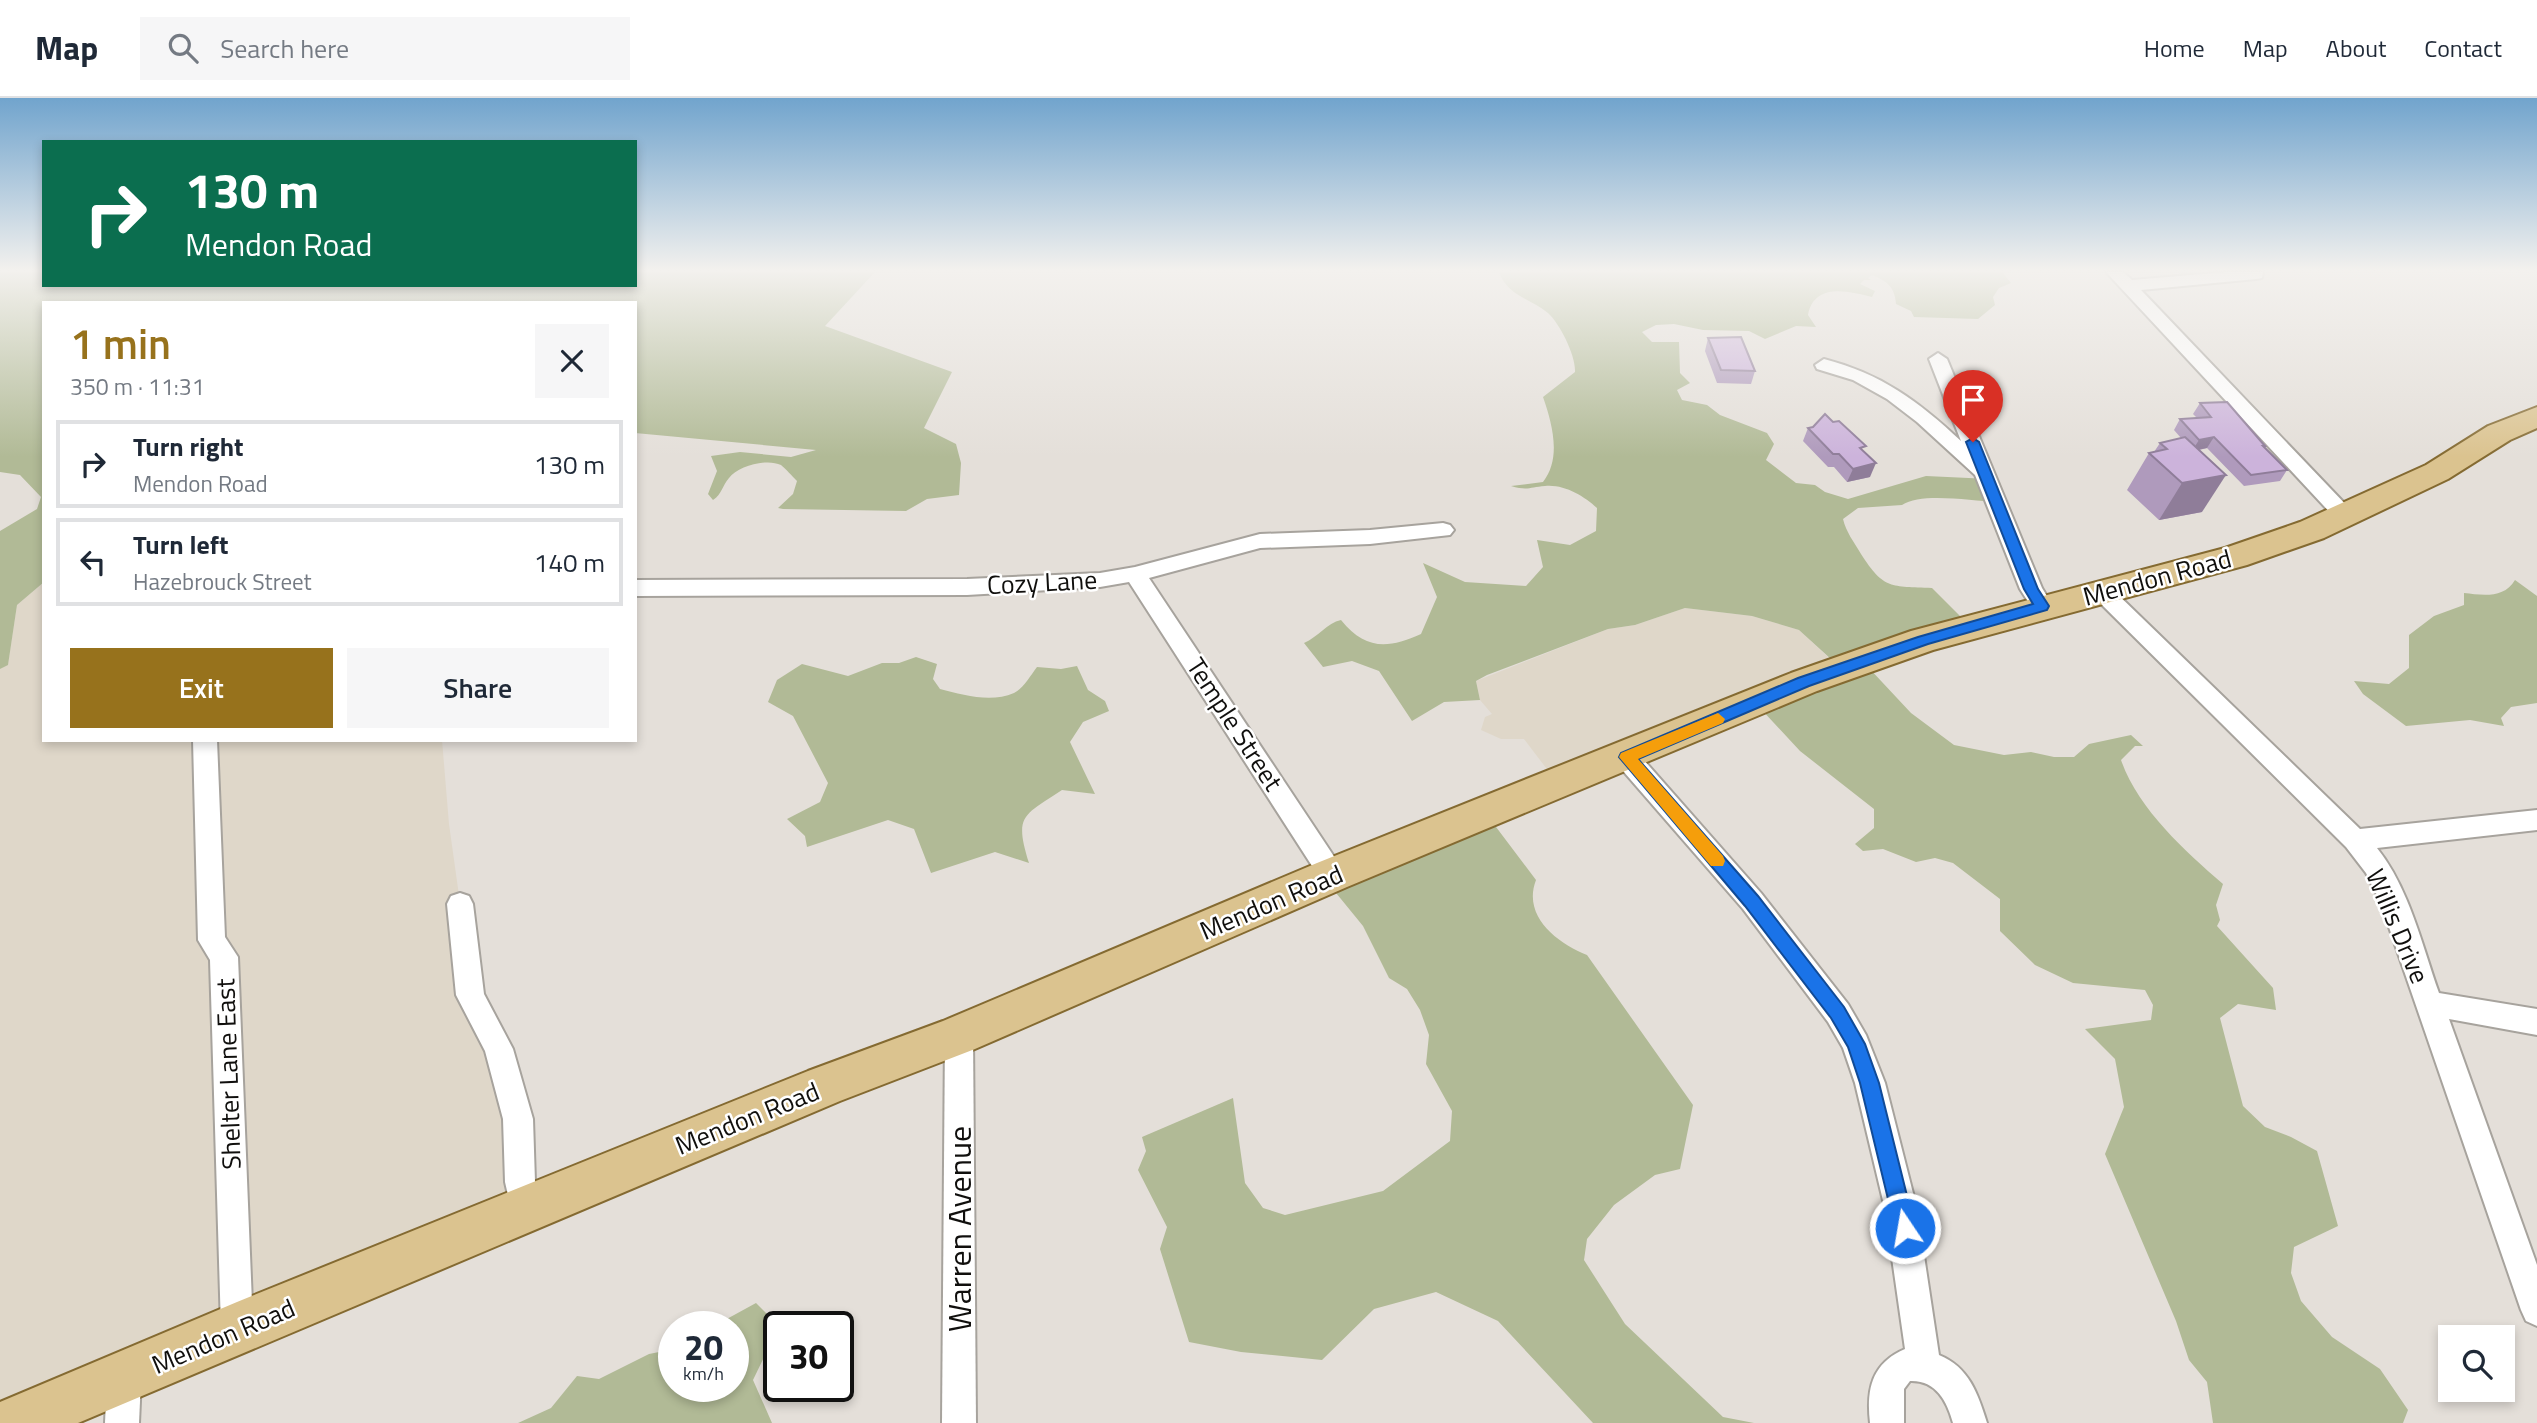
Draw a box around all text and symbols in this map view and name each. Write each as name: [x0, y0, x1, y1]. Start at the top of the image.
search box: [140, 17, 630, 80]
text: Map: [35, 23, 98, 73]
icon: search: [164, 29, 202, 67]
text: Search here: [220, 29, 349, 68]
text: Home: [2144, 30, 2205, 66]
text: Map: [2243, 30, 2288, 66]
text: About: [2326, 30, 2386, 66]
text: Contact: [2424, 30, 2502, 66]
text: 130 m: [185, 152, 319, 227]
icon: right: [70, 168, 161, 259]
text: Mendon Road: [185, 220, 372, 268]
text: 1 min: [70, 311, 171, 375]
button: close: [535, 324, 609, 398]
text: 350 m · 11:31: [70, 369, 205, 404]
pin: [1943, 370, 2003, 442]
icon: arrive: [1954, 381, 1992, 419]
text: Turn right: [133, 427, 244, 466]
icon: right: [74, 445, 112, 483]
text: 130 m: [534, 445, 605, 484]
text: Mendon Road: [133, 466, 268, 501]
text: Turn left: [133, 525, 228, 564]
street label: Mendon Road: [2078, 538, 2236, 616]
icon: left: [74, 543, 112, 581]
text: 140 m: [534, 543, 605, 582]
street label: Cozy Lane: [986, 560, 1098, 604]
text: Hazebrouck Street: [133, 564, 312, 599]
button: Exit: [70, 648, 333, 728]
button: Share: [347, 648, 609, 728]
street label: Temple Street: [1177, 650, 1293, 798]
street label: Mendon Road: [1193, 854, 1349, 950]
street label: Willis Drive: [2356, 863, 2440, 989]
street label: Shelter Lane East: [205, 978, 251, 1170]
street label: Mendon Road: [669, 1071, 825, 1165]
street label: Warren Avenue: [935, 1126, 983, 1332]
position arrow: [1868, 1191, 1942, 1265]
street label: Mendon Road: [145, 1288, 301, 1384]
speed limit sign: 30: [763, 1311, 854, 1402]
text: 20: [684, 1320, 723, 1374]
map controls: [2438, 1325, 2515, 1402]
button: search: [2438, 1325, 2515, 1402]
text: km/h: [683, 1360, 724, 1387]

